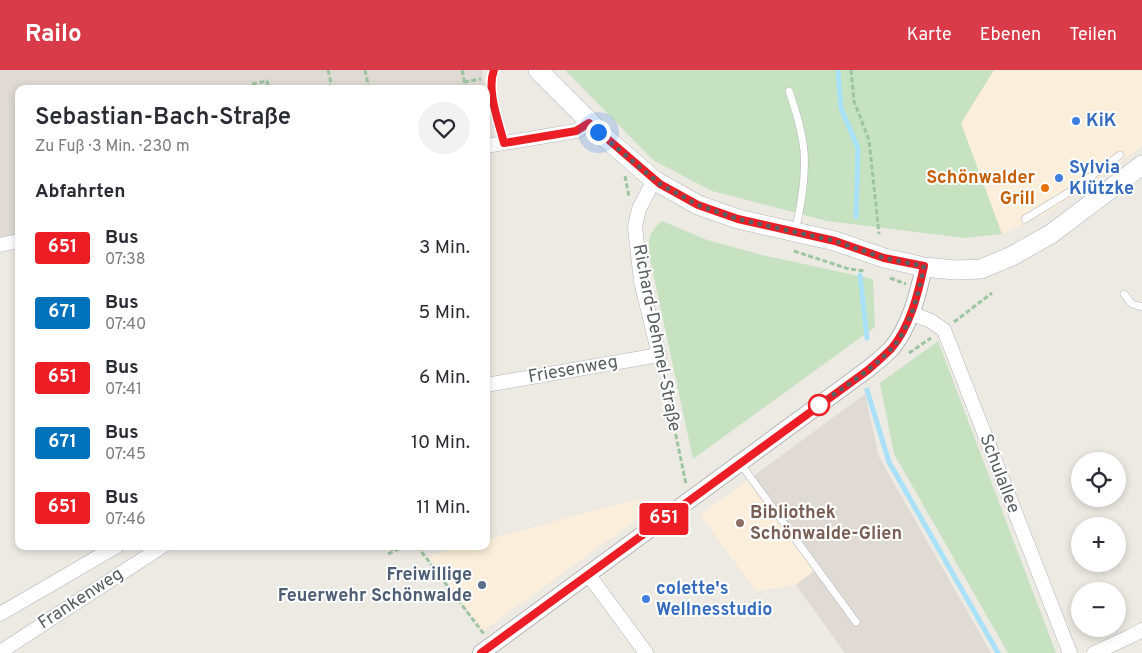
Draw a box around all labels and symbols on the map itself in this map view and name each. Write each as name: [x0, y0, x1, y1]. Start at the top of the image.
place label: KiK: [1086, 110, 1117, 133]
marker: KiK: [1070, 115, 1082, 127]
your location: [586, 120, 611, 145]
place label: Sylvia Klützke: [1069, 157, 1134, 201]
place label: Schönwalder Grill: [926, 167, 1035, 211]
marker: Sylvia Klützke: [1053, 172, 1065, 184]
marker: Schönwalder Grill: [1039, 182, 1051, 194]
street label: Richard-Dehmel-Straße: [627, 242, 685, 434]
street label: Friesenweg: [526, 351, 620, 389]
unlabelled marker: [808, 394, 830, 416]
street label: Schulallee: [973, 431, 1025, 517]
place label: Bibliothek Schönwalde-Glien: [750, 502, 902, 546]
line badge: 651: [635, 503, 693, 535]
marker: Bibliothek Schönwalde-Glien: [734, 517, 746, 529]
street label: Frankenweg: [34, 563, 128, 635]
place label: Freiwillige Feuerwehr Schönwalde: [278, 564, 472, 608]
place label: colette's Wellnesstudio: [656, 578, 773, 622]
marker: Freiwillige Feuerwehr Schönwalde: [476, 579, 488, 591]
marker: colette's Wellnesstudio: [640, 593, 652, 605]

